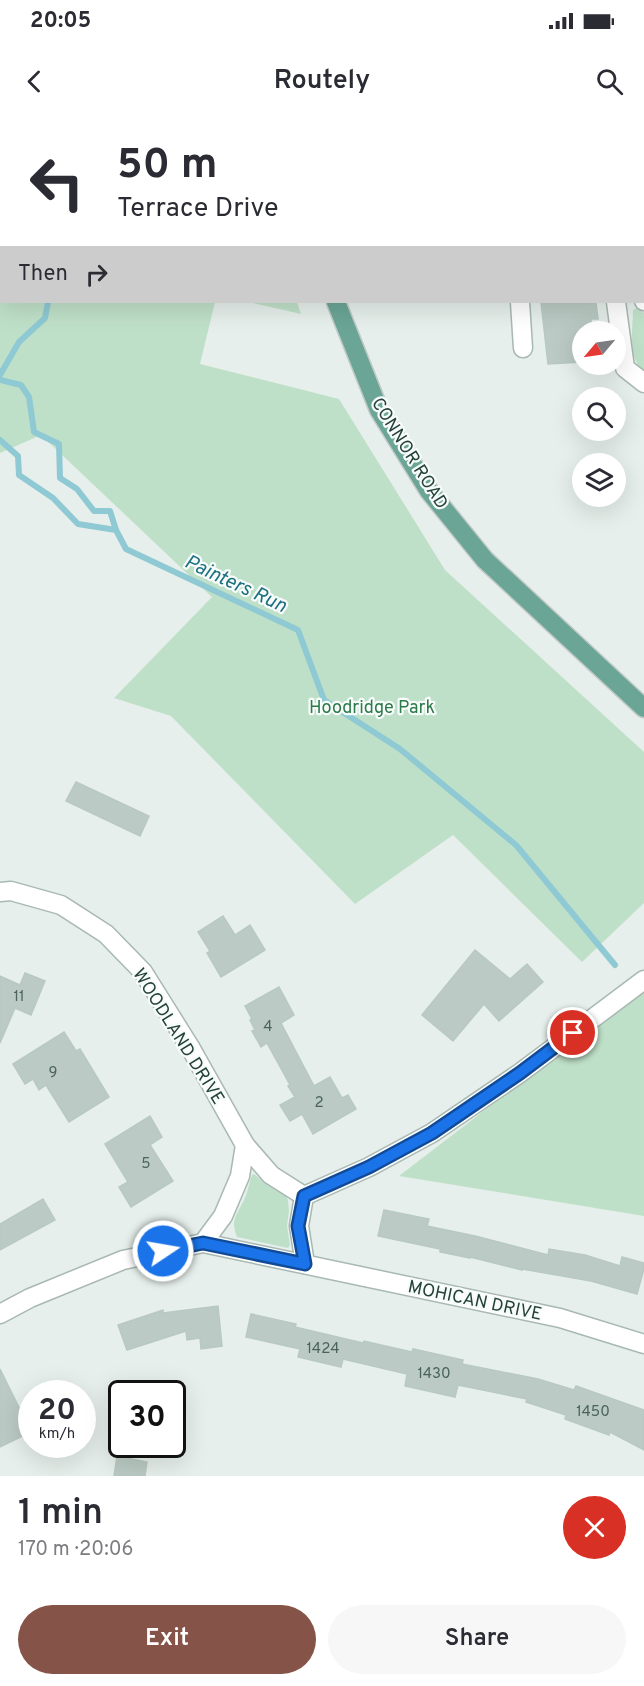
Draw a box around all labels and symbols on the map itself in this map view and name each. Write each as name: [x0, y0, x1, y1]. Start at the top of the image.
north arrow: [572, 321, 626, 375]
street label: CONNOR ROAD: [365, 394, 452, 514]
water label: Painters Run: [180, 550, 291, 620]
park label: Hoodridge Park: [309, 697, 435, 720]
street label: WOODLAND DRIVE: [127, 964, 229, 1109]
house number: 11: [13, 988, 25, 1007]
pin: [547, 1007, 598, 1058]
house number: 4: [263, 1018, 273, 1037]
house number: 9: [49, 1064, 57, 1083]
house number: 2: [314, 1094, 324, 1113]
house number: 5: [141, 1155, 151, 1174]
position arrow: [131, 1219, 195, 1283]
street label: MOHICAN DRIVE: [406, 1276, 544, 1327]
house number: 1424: [307, 1340, 339, 1359]
house number: 1430: [417, 1365, 451, 1384]
speed limit sign: 30: [108, 1380, 186, 1458]
house number: 1450: [576, 1403, 610, 1422]

